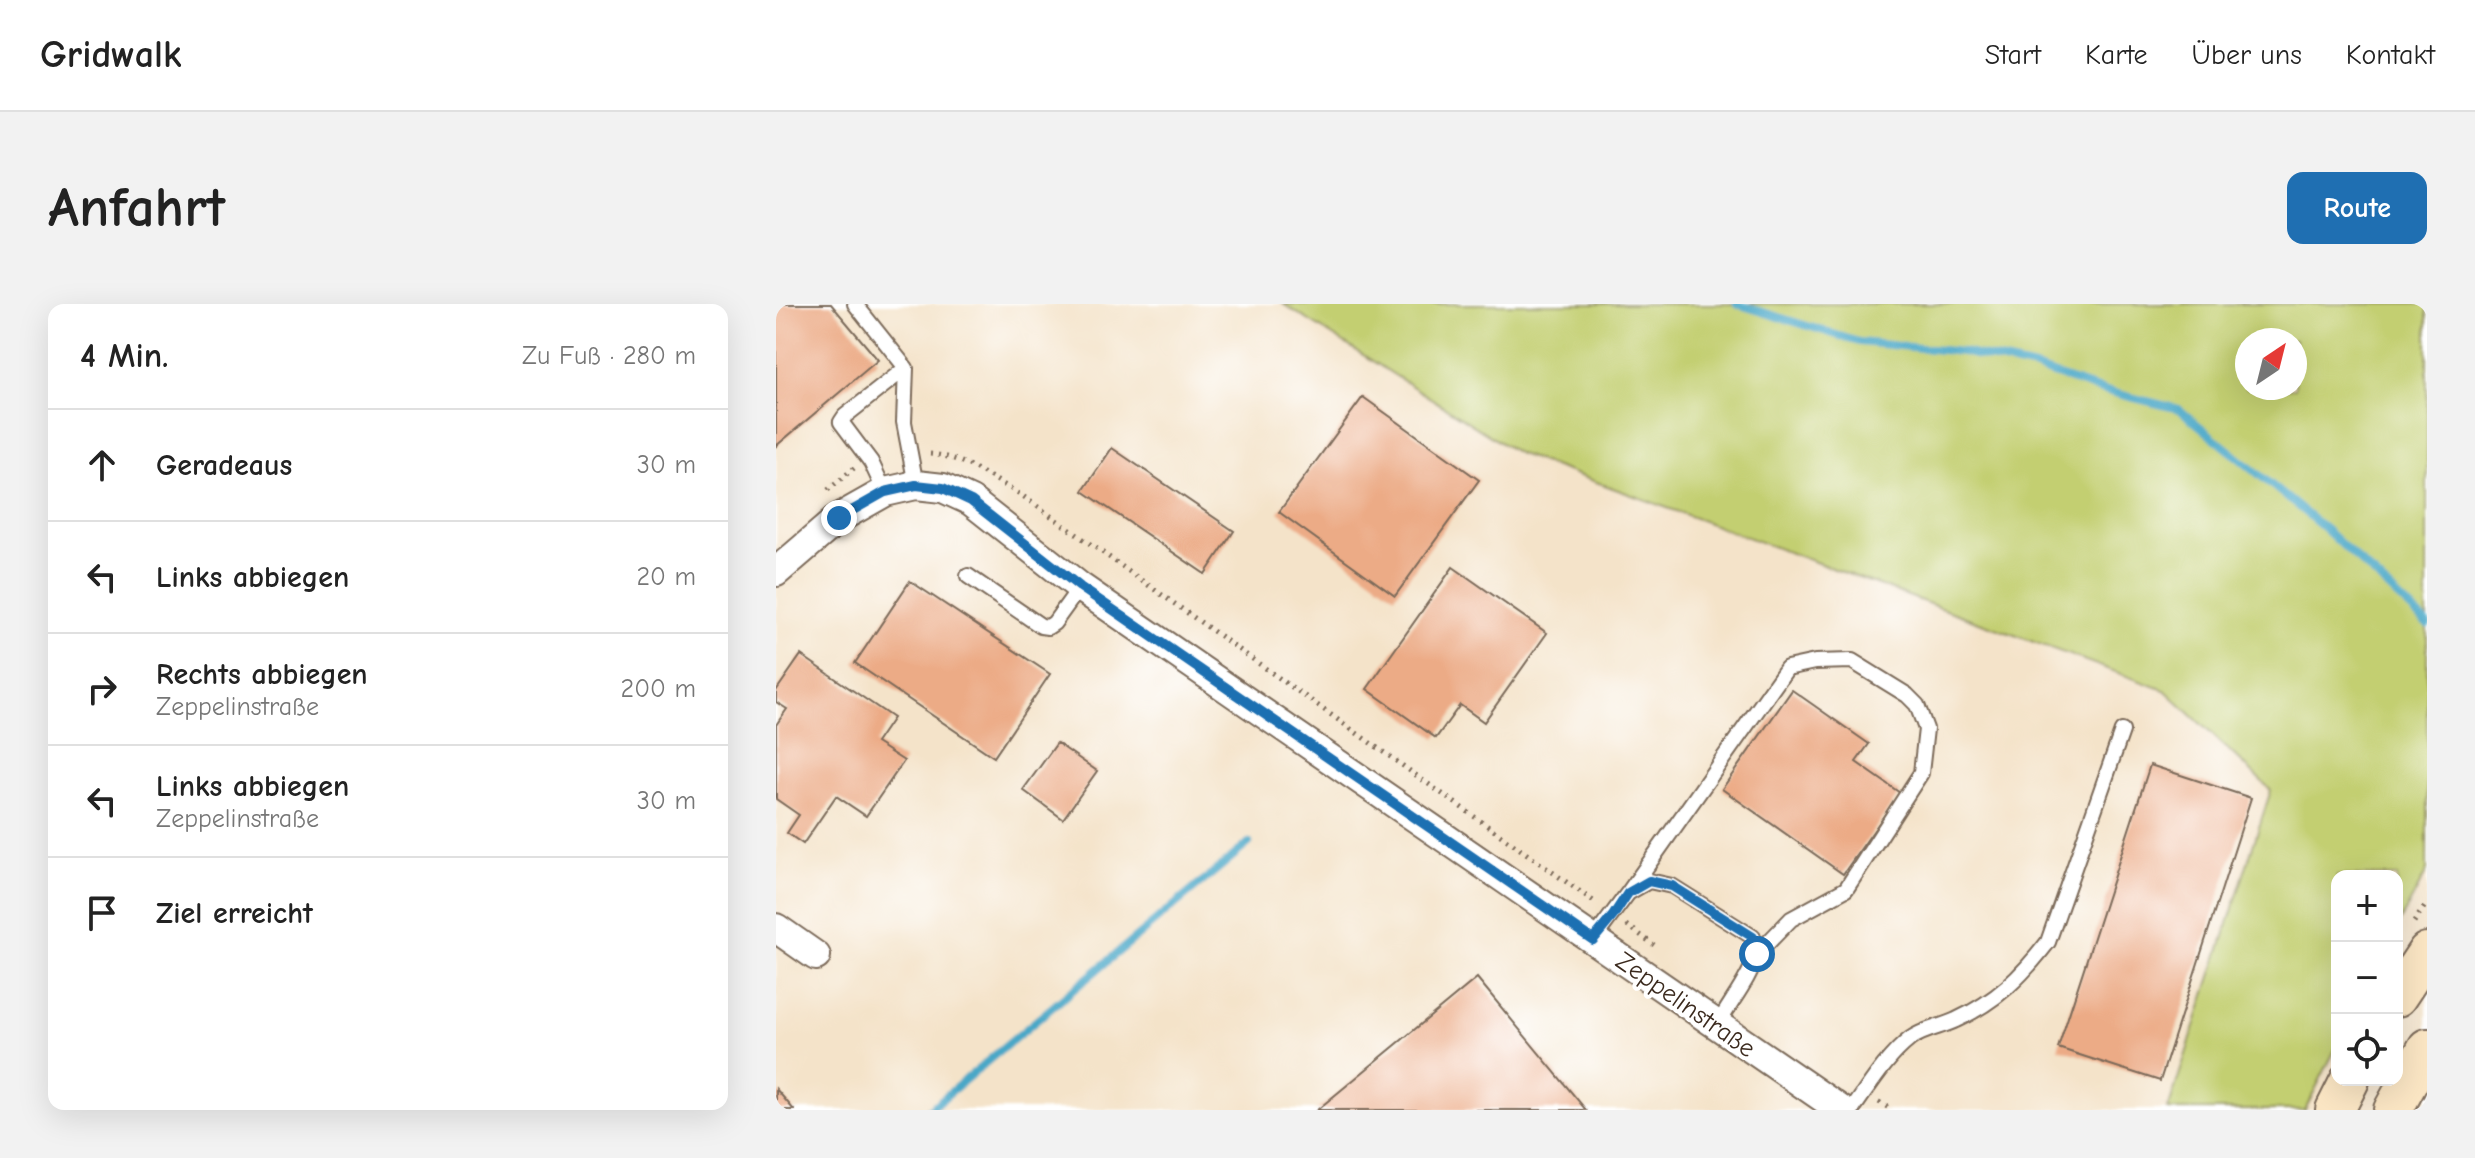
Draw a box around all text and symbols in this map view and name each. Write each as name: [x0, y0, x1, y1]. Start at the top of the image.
text: Gridwalk: [40, 33, 182, 77]
text: Start: [1985, 39, 2041, 71]
text: Karte: [2085, 39, 2148, 71]
text: Über uns: [2192, 39, 2302, 71]
text: Kontakt: [2346, 39, 2435, 71]
button: Route: [2287, 172, 2427, 244]
text: Anfahrt: [48, 176, 225, 240]
north arrow: [2235, 328, 2307, 400]
text: 4 Min.: [80, 336, 168, 376]
text: Zu Fuß · 280 m: [522, 341, 696, 371]
icon: ahead: [80, 443, 124, 487]
text: Geradeaus: [156, 448, 292, 483]
text: 30 m: [637, 450, 696, 480]
route end: [821, 500, 857, 536]
icon: left: [80, 555, 124, 599]
text: Links abbiegen: [156, 560, 349, 595]
text: 20 m: [636, 562, 696, 592]
text: Rechts abbiegen: [156, 657, 368, 692]
icon: right: [80, 667, 124, 711]
text: 200 m: [621, 674, 696, 704]
text: Zeppelinstraße: [156, 692, 319, 722]
text: Links abbiegen: [156, 769, 349, 804]
icon: left: [80, 779, 124, 823]
text: 30 m: [637, 786, 696, 816]
text: Zeppelinstraße: [156, 804, 319, 834]
map controls: [2331, 870, 2403, 1086]
button: +: [2331, 870, 2403, 942]
icon: arrive: [80, 891, 124, 935]
text: Ziel erreicht: [156, 896, 313, 931]
route start: [1739, 936, 1775, 972]
button: −: [2331, 942, 2403, 1014]
street label: Zeppelinstraße: [1610, 946, 1761, 1064]
button: locate: [2331, 1014, 2403, 1086]

